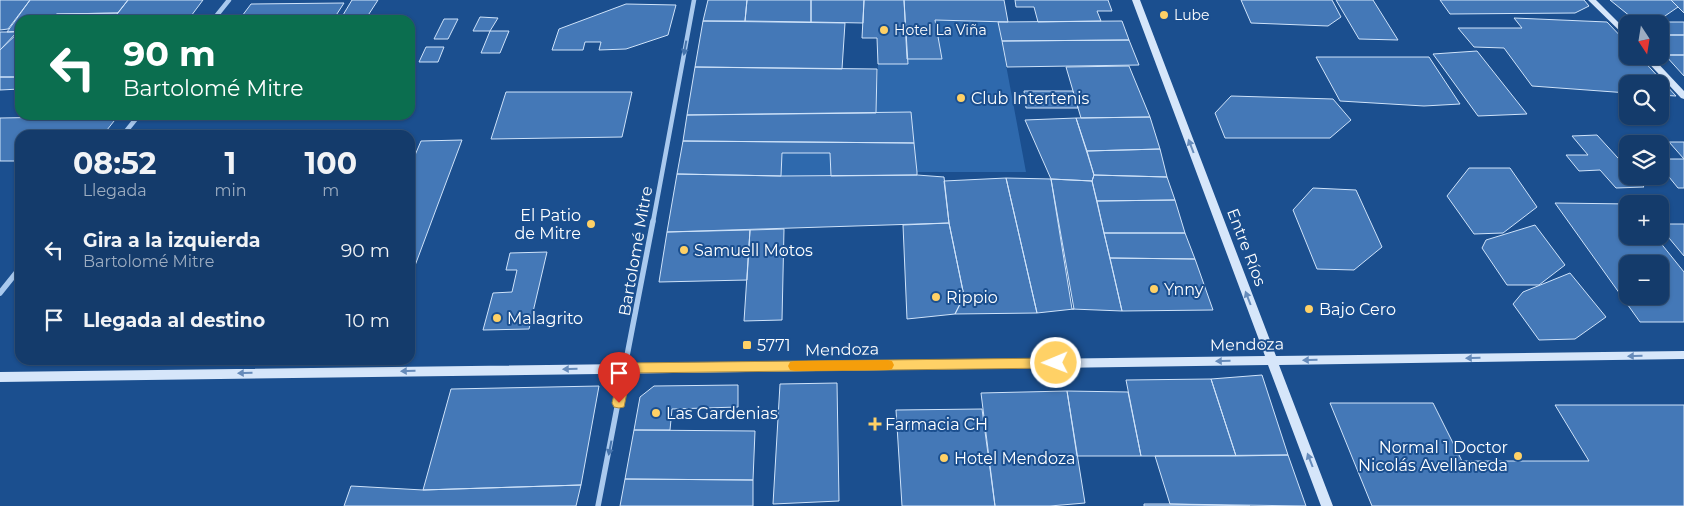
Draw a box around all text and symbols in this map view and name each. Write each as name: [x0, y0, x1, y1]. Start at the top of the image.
place label: Lube: [1174, 6, 1210, 24]
marker: Lube: [1158, 9, 1170, 21]
north arrow: [1619, 15, 1669, 65]
map controls: [1619, 15, 1669, 305]
place label: Hotel La Viña: [894, 21, 987, 39]
marker: Hotel La Viña: [878, 24, 890, 36]
text: 90 m: [123, 32, 216, 75]
icon: left: [40, 35, 105, 100]
one-way arrow: [680, 40, 688, 56]
text: Bartolomé Mitre: [123, 75, 304, 102]
button: search: [1619, 75, 1669, 125]
place label: Club Intertenis: [971, 89, 1090, 108]
marker: Club Intertenis: [955, 92, 967, 104]
button: layers: [1619, 135, 1669, 185]
one-way arrow: [1187, 138, 1195, 153]
text: 08:52: [73, 145, 156, 182]
text: 1: [225, 145, 236, 182]
text: 100: [305, 145, 357, 182]
text: Llegada: [83, 181, 147, 200]
text: min: [214, 181, 247, 200]
text: m: [322, 181, 339, 200]
street label: Bartolomé Mitre: [615, 185, 656, 317]
button: +: [1619, 195, 1669, 245]
place label: El Patio de Mitre: [514, 206, 581, 243]
street label: Entre Ríos: [1223, 206, 1270, 289]
marker: El Patio de Mitre: [585, 218, 597, 230]
text: Gira a la izquierda: [83, 229, 261, 252]
icon: left: [40, 236, 68, 264]
text: 90 m: [341, 239, 390, 262]
place label: Samuell Motos: [694, 241, 813, 260]
marker: Samuell Motos: [678, 244, 690, 256]
text: Bartolomé Mitre: [83, 252, 214, 271]
button: −: [1619, 255, 1669, 305]
place label: Ynny: [1164, 280, 1204, 299]
marker: Ynny: [1148, 283, 1160, 295]
place label: Rippio: [946, 288, 998, 307]
one-way arrow: [1244, 290, 1252, 305]
marker: Rippio: [930, 291, 942, 303]
place label: Bajo Cero: [1319, 300, 1396, 319]
marker: Bajo Cero: [1303, 303, 1315, 315]
icon: arrive: [40, 306, 68, 334]
text: Llegada al destino: [83, 309, 265, 332]
text: 10 m: [345, 309, 390, 332]
place label: Malagrito: [507, 309, 583, 328]
marker: Malagrito: [491, 312, 503, 324]
street label: Mendoza: [1210, 334, 1284, 355]
place label: 5771: [757, 336, 791, 355]
position arrow: [1029, 336, 1081, 388]
marker: 5771: [741, 339, 753, 351]
street label: Mendoza: [805, 339, 879, 360]
pin: [598, 352, 640, 403]
one-way arrow: [1627, 352, 1643, 360]
one-way arrow: [1465, 354, 1481, 362]
one-way arrow: [1302, 356, 1318, 364]
one-way arrow: [1215, 357, 1231, 365]
icon: arrive: [605, 359, 633, 387]
one-way arrow: [562, 365, 578, 373]
one-way arrow: [400, 367, 416, 375]
one-way arrow: [237, 369, 253, 377]
place label: Las Gardenias: [666, 404, 778, 423]
marker: Las Gardenias: [650, 407, 662, 419]
place label: Farmacia CH: [885, 415, 988, 434]
marker: Farmacia CH: [869, 418, 881, 430]
place label: Normal 1 Doctor Nicolás Avellaneda: [1358, 438, 1508, 475]
one-way arrow: [606, 441, 614, 456]
place label: Hotel Mendoza: [954, 449, 1076, 468]
marker: Normal 1 Doctor Nicolás Avellaneda: [1512, 450, 1524, 462]
marker: Hotel Mendoza: [938, 452, 950, 464]
one-way arrow: [1306, 453, 1313, 468]

